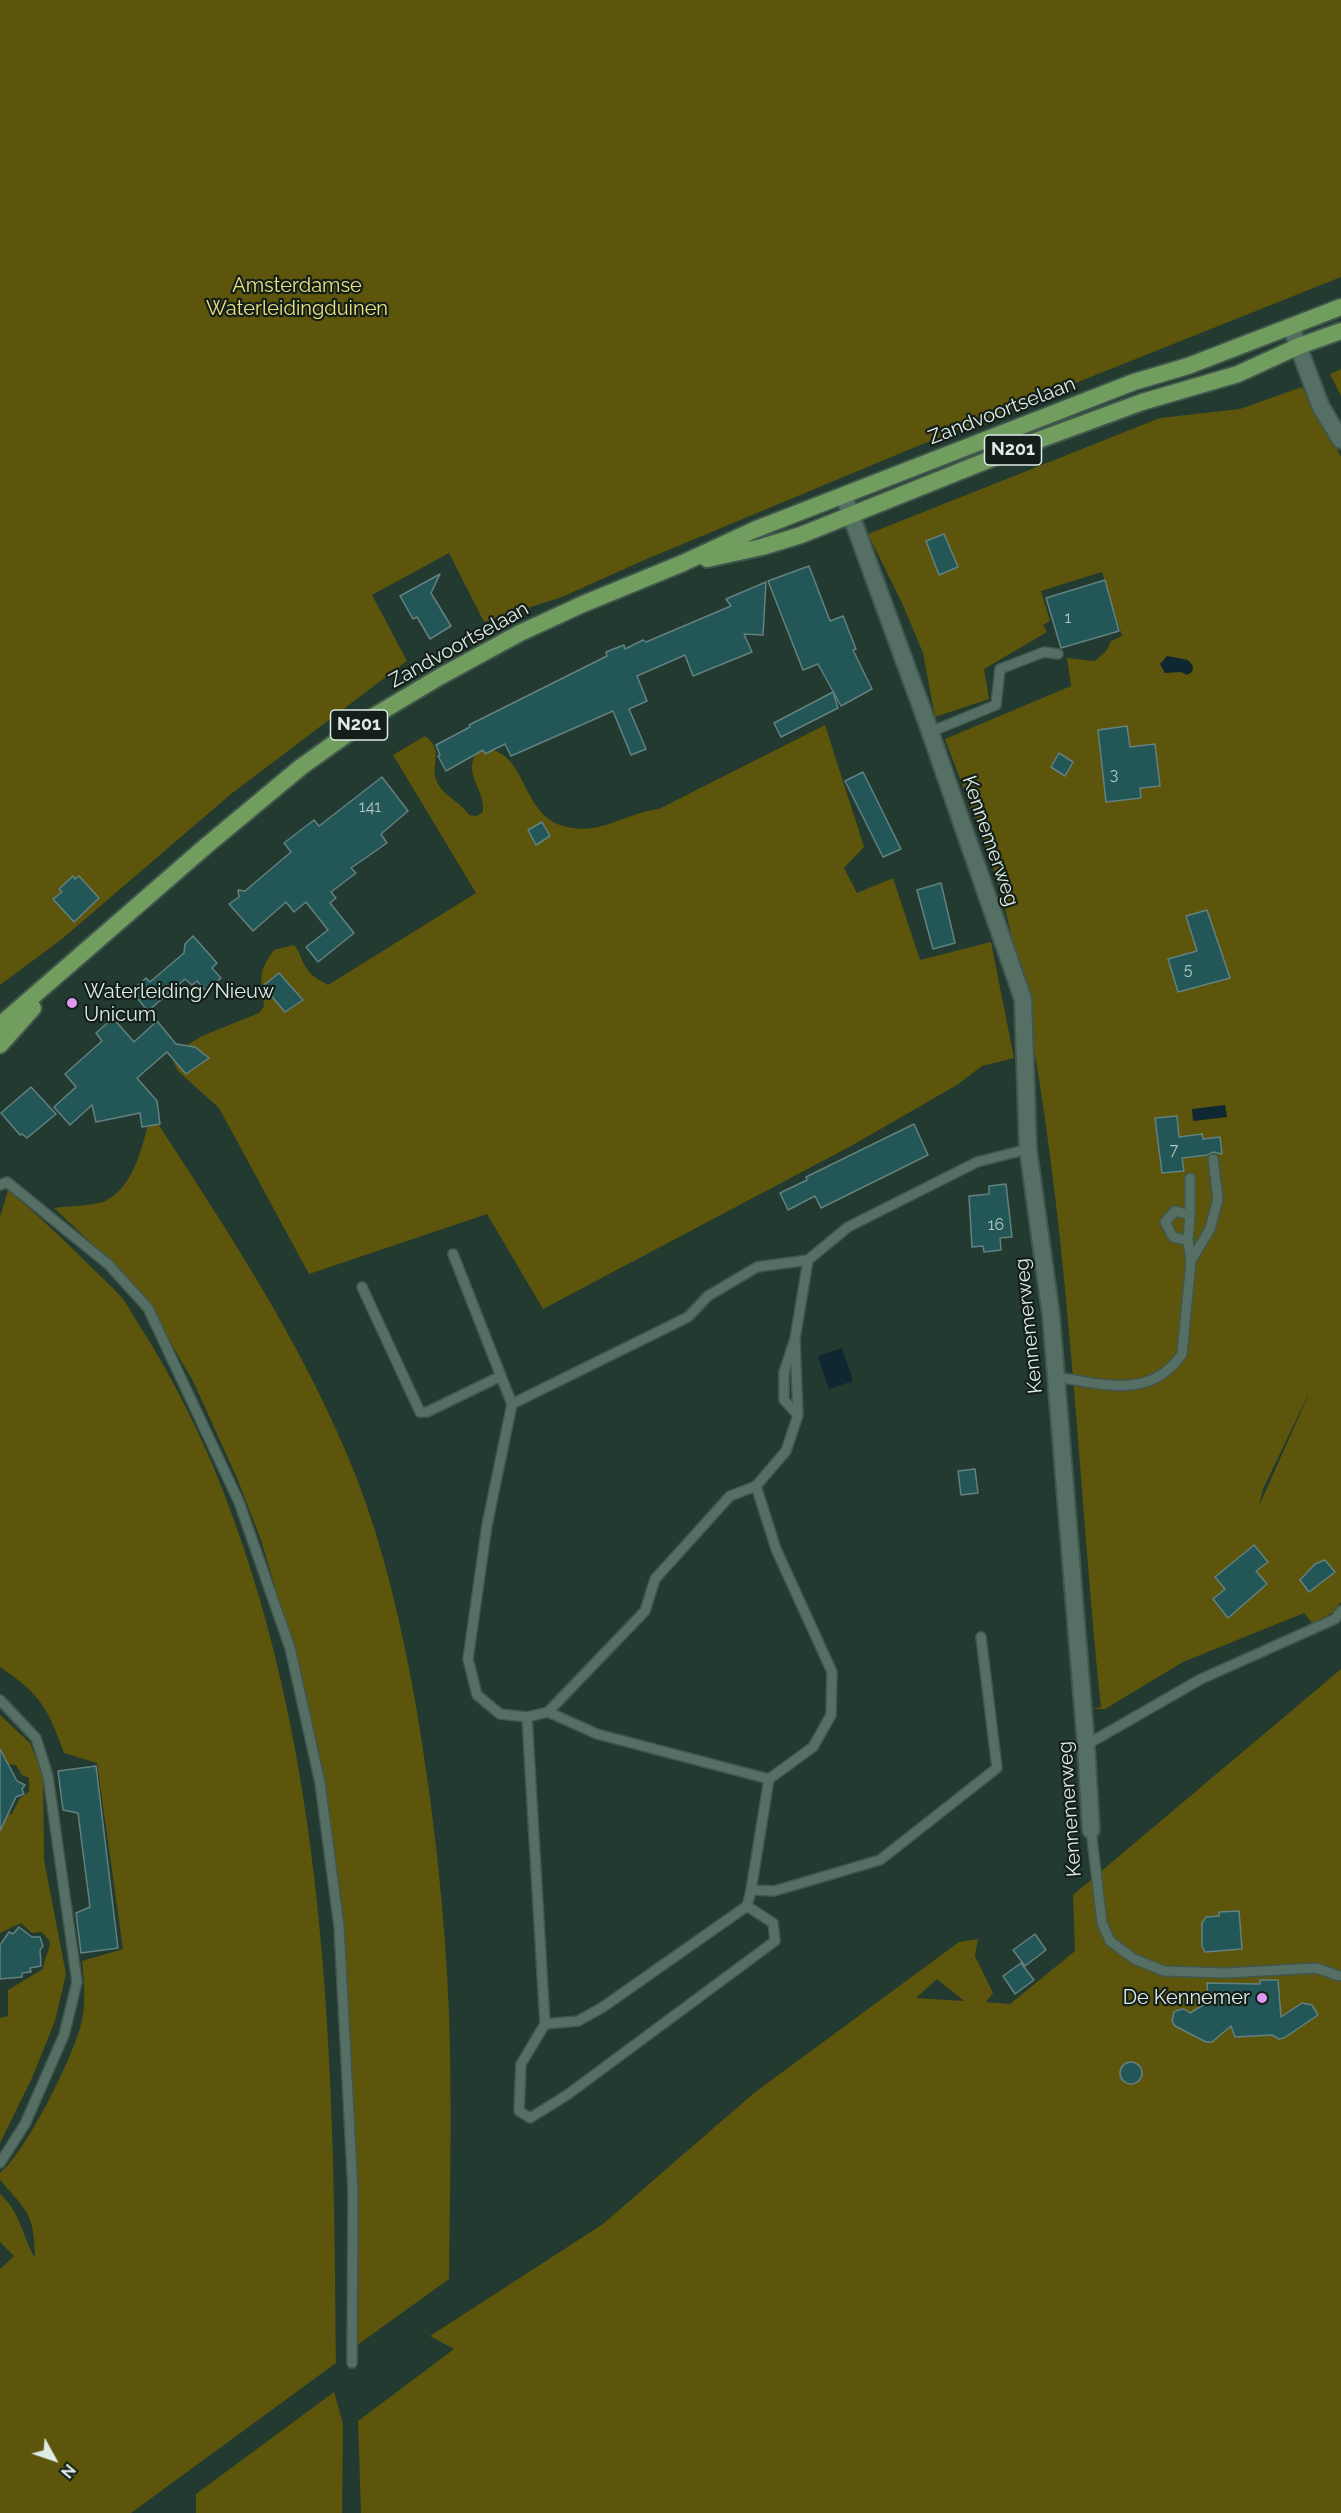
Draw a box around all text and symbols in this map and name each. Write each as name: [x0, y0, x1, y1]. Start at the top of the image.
park label: Amsterdamse Waterleidingduinen: [206, 274, 388, 321]
street label: Zandvoortselaan: [925, 372, 1079, 450]
road number: N201: [984, 435, 1042, 465]
street label: Zandvoortselaan: [385, 597, 533, 693]
house number: 1: [1065, 608, 1071, 628]
road number: N201: [330, 710, 388, 740]
house number: 3: [1110, 765, 1118, 785]
street label: Kennemerweg: [956, 773, 1024, 909]
house number: 141: [359, 797, 381, 817]
house number: 5: [1184, 960, 1192, 980]
place label: Waterleiding/Nieuw Unicum: [84, 980, 274, 1027]
marker: Waterleiding/Nieuw Unicum: [65, 996, 79, 1010]
house number: 7: [1170, 1140, 1178, 1160]
house number: 16: [988, 1215, 1004, 1235]
street label: Kennemerweg: [1010, 1257, 1048, 1395]
street label: Kennemerweg: [1053, 1740, 1087, 1878]
place label: De Kennemer: [1123, 1986, 1250, 2010]
marker: De Kennemer: [1255, 1991, 1269, 2005]
north arrow: [24, 2429, 84, 2489]
text: N: [57, 2460, 79, 2482]

